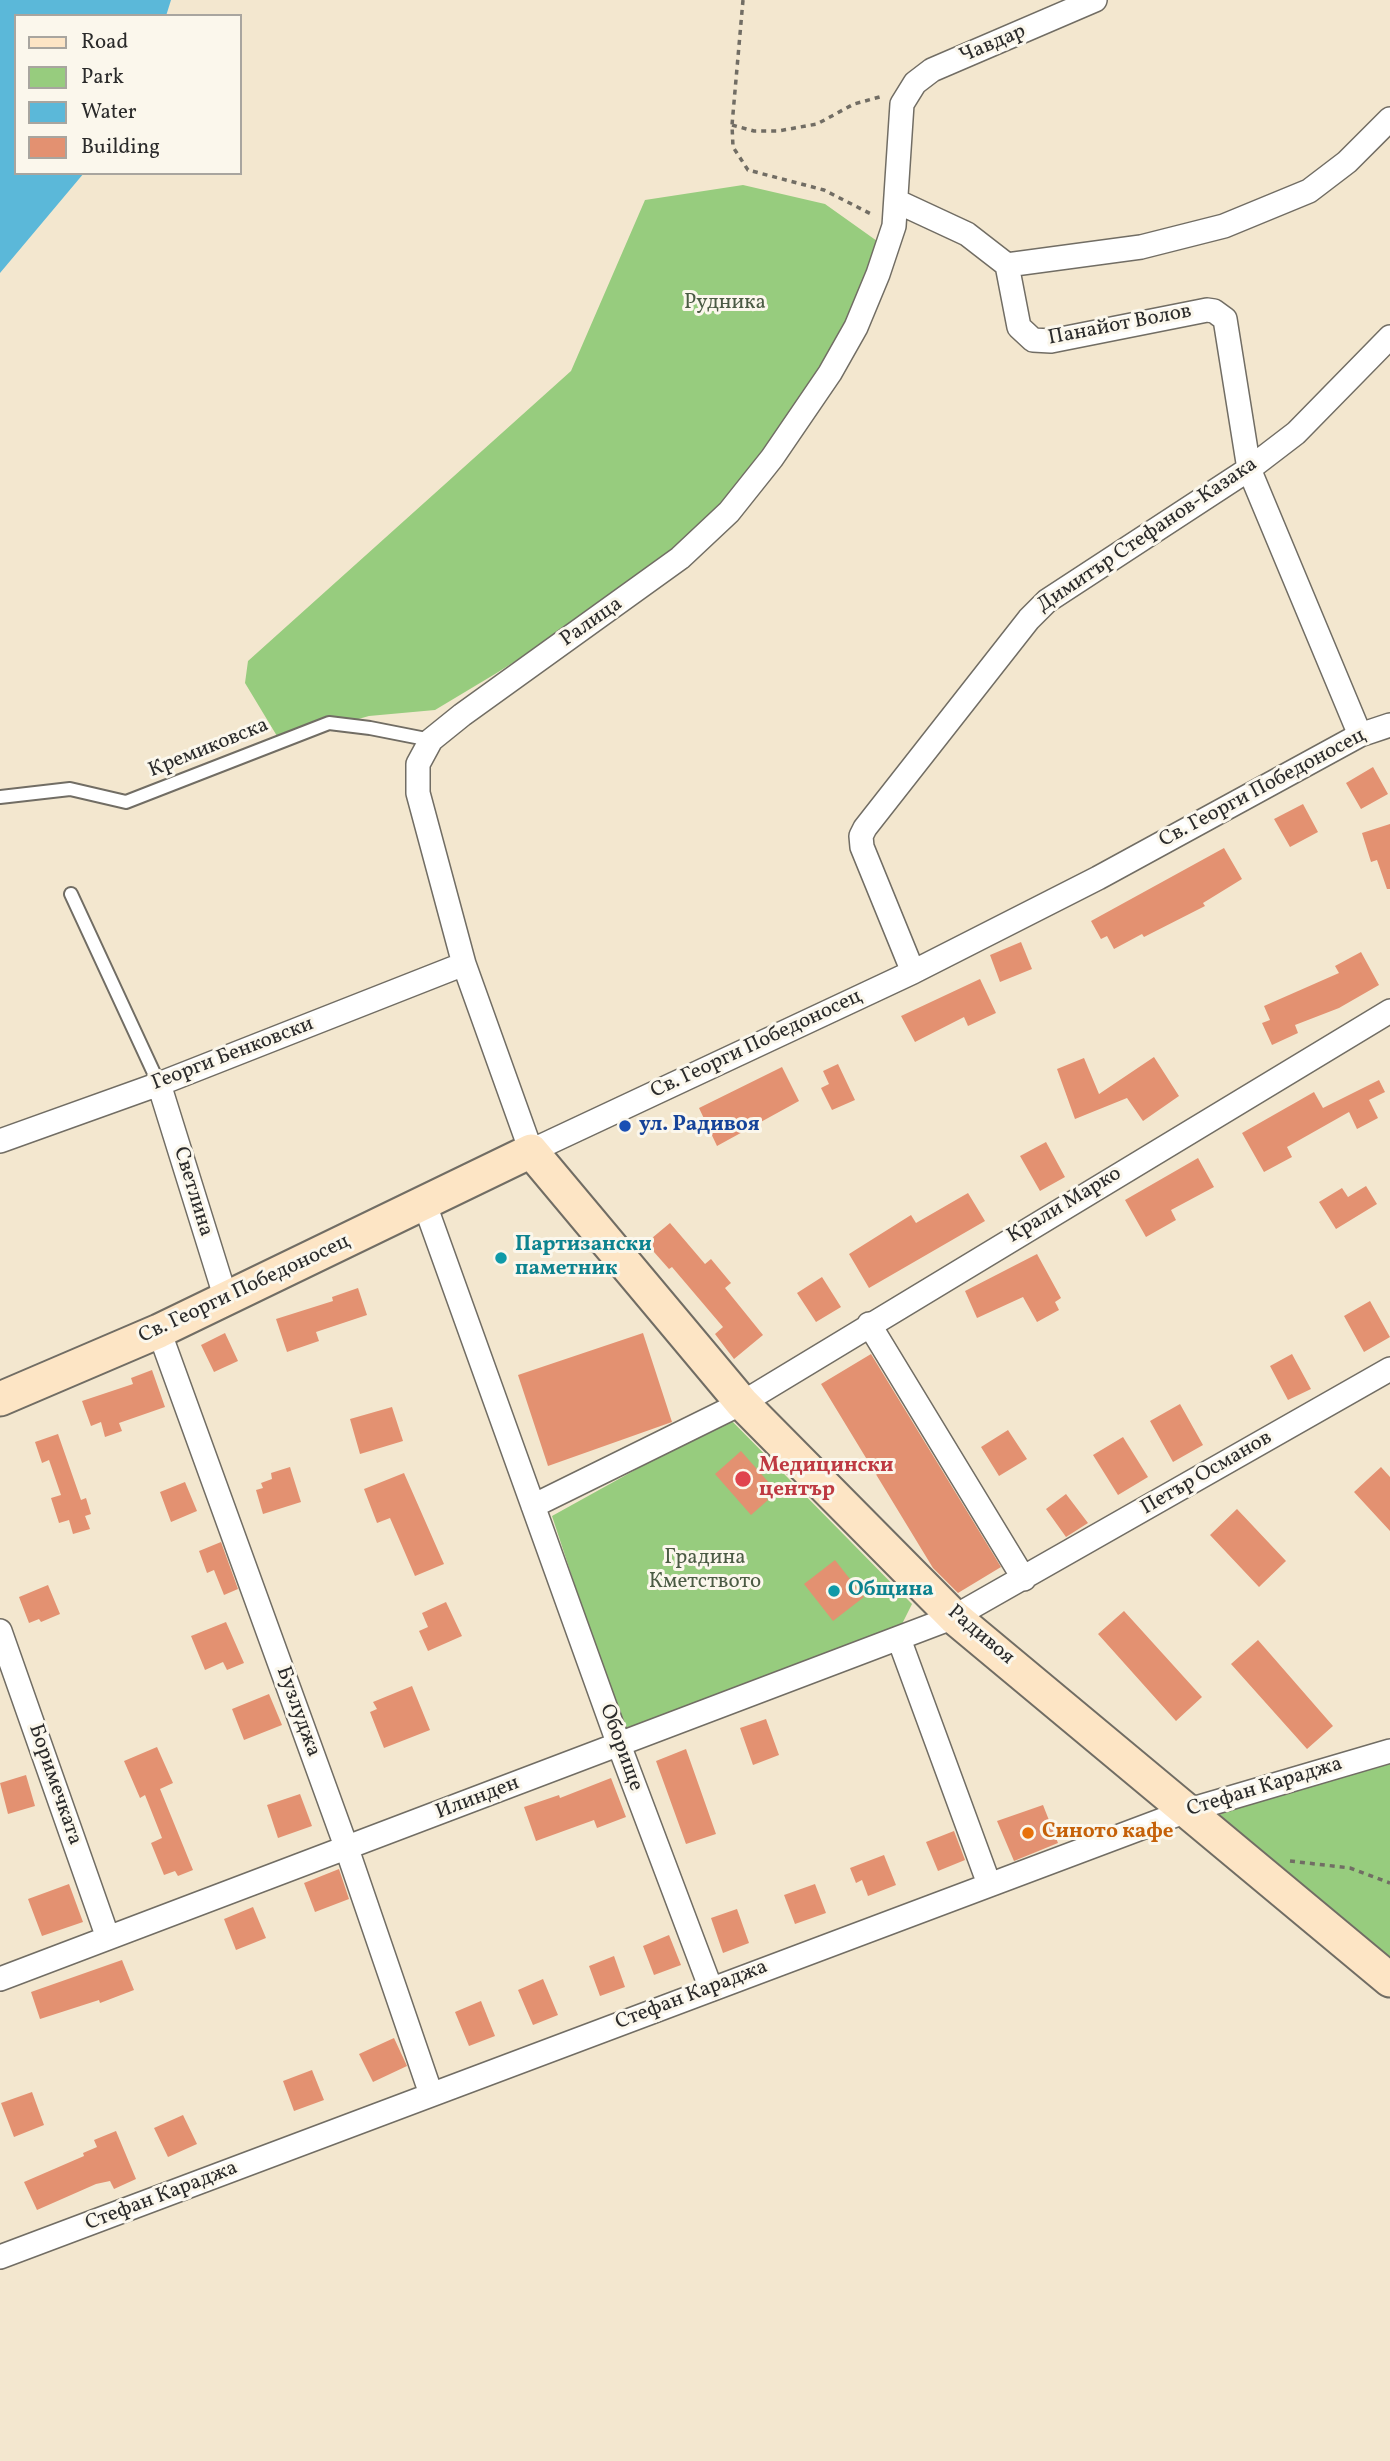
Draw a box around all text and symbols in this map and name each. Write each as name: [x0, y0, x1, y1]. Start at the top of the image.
legend: [14, 14, 242, 175]
street label: Чавдар: [956, 20, 1030, 70]
text: Road: [81, 28, 128, 57]
text: Park: [81, 63, 124, 92]
text: Water: [81, 98, 137, 127]
text: Building: [81, 133, 160, 162]
park label: Рудника: [684, 291, 766, 317]
street label: Панайот Волов: [1046, 300, 1194, 352]
street label: Димитър Стефанов-Казака: [1033, 453, 1263, 619]
street label: Ралица: [556, 592, 628, 654]
street label: Кремиковска: [145, 714, 273, 784]
street label: Св. Георги Победоносец: [1155, 724, 1371, 854]
street label: Св. Георги Победоносец: [647, 985, 867, 1105]
street label: Георги Бенковски: [148, 1013, 318, 1097]
place label: ул. Радивоя: [639, 1113, 760, 1139]
marker: ул. Радивоя: [617, 1118, 633, 1134]
street label: Светлина: [166, 1144, 218, 1240]
street label: Крали Марко: [1003, 1162, 1127, 1250]
street label: Св. Георги Победоносец: [135, 1230, 355, 1350]
place label: Партизански паметник: [515, 1233, 652, 1283]
marker: Партизански паметник: [493, 1250, 509, 1266]
street label: Петър Османов: [1137, 1426, 1277, 1522]
place label: Медицински център: [759, 1454, 893, 1504]
marker: Медицински център: [733, 1469, 753, 1489]
park label: Градина Кметството: [649, 1546, 761, 1596]
place label: Община: [848, 1578, 934, 1604]
marker: Община: [826, 1583, 842, 1599]
street label: Радивоя: [941, 1601, 1019, 1671]
street label: Бузлуджа: [269, 1663, 325, 1761]
street label: Оборище: [593, 1701, 647, 1795]
street label: Боримечката: [22, 1721, 86, 1849]
street label: Стефан Караджа: [1184, 1752, 1346, 1824]
street label: Илинден: [433, 1772, 523, 1826]
place label: Синото кафе: [1042, 1820, 1173, 1846]
marker: Синото кафе: [1020, 1825, 1036, 1841]
street label: Стефан Караджа: [612, 1955, 772, 2037]
street label: Стефан Караджа: [82, 2156, 242, 2238]

